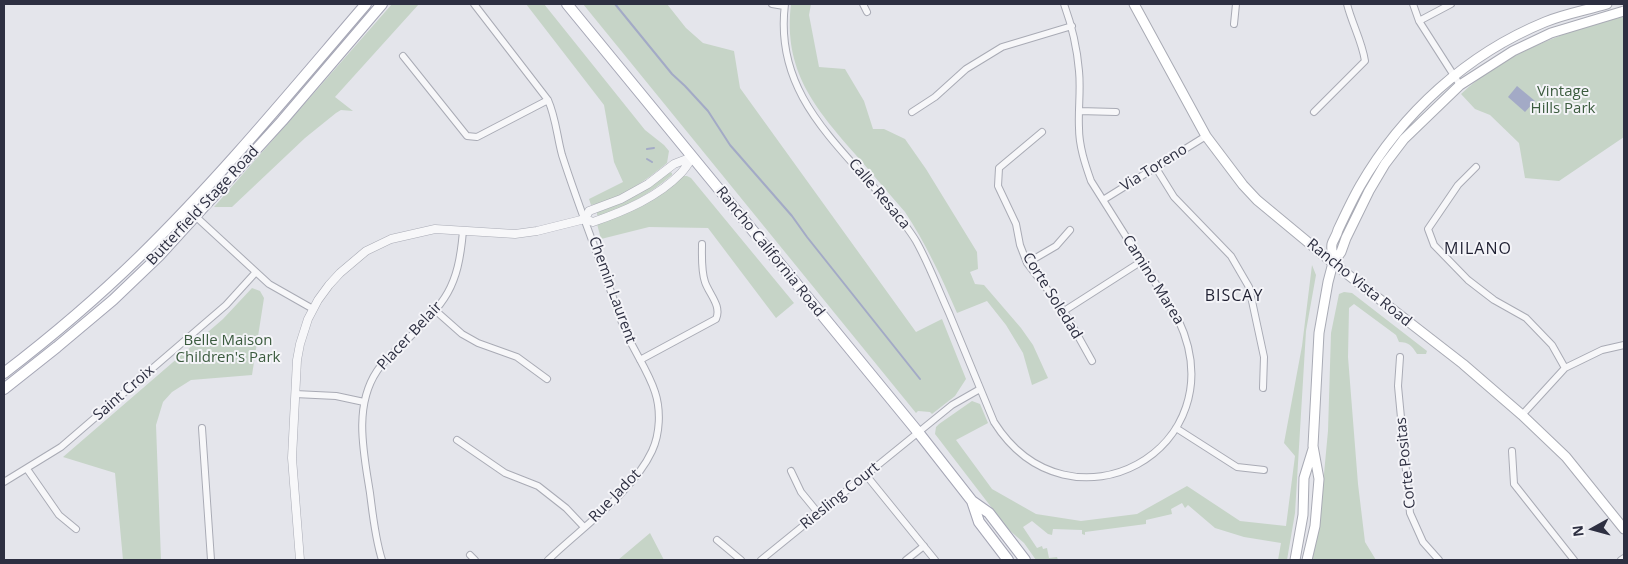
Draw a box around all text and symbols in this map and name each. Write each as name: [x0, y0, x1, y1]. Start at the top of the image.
park label: Vintage Hills Park: [1531, 83, 1595, 118]
street label: Via Toreno: [1117, 140, 1191, 196]
street label: Butterfield Stage Road: [143, 143, 263, 269]
street label: Calle Resaca: [844, 155, 914, 233]
street label: Rancho California Road: [712, 183, 828, 321]
street label: Camino Marea: [1118, 232, 1188, 328]
street label: Chemin Laurent: [584, 234, 640, 346]
street label: Rancho Vista Road: [1303, 235, 1415, 331]
district label: MILANO: [1443, 239, 1513, 259]
street label: Corte Soledad: [1018, 250, 1086, 342]
district label: BISCAY: [1204, 286, 1264, 306]
street label: Placer Belair: [374, 298, 446, 374]
park label: Belle Maison Children's Park: [176, 332, 280, 367]
street label: Saint Croix: [90, 362, 158, 424]
street label: Corte Positas: [1392, 416, 1420, 510]
street label: Riesling Court: [797, 459, 883, 533]
street label: Rue Jadot: [585, 466, 645, 526]
north arrow: [1568, 504, 1618, 554]
text: N: [1567, 524, 1588, 538]

